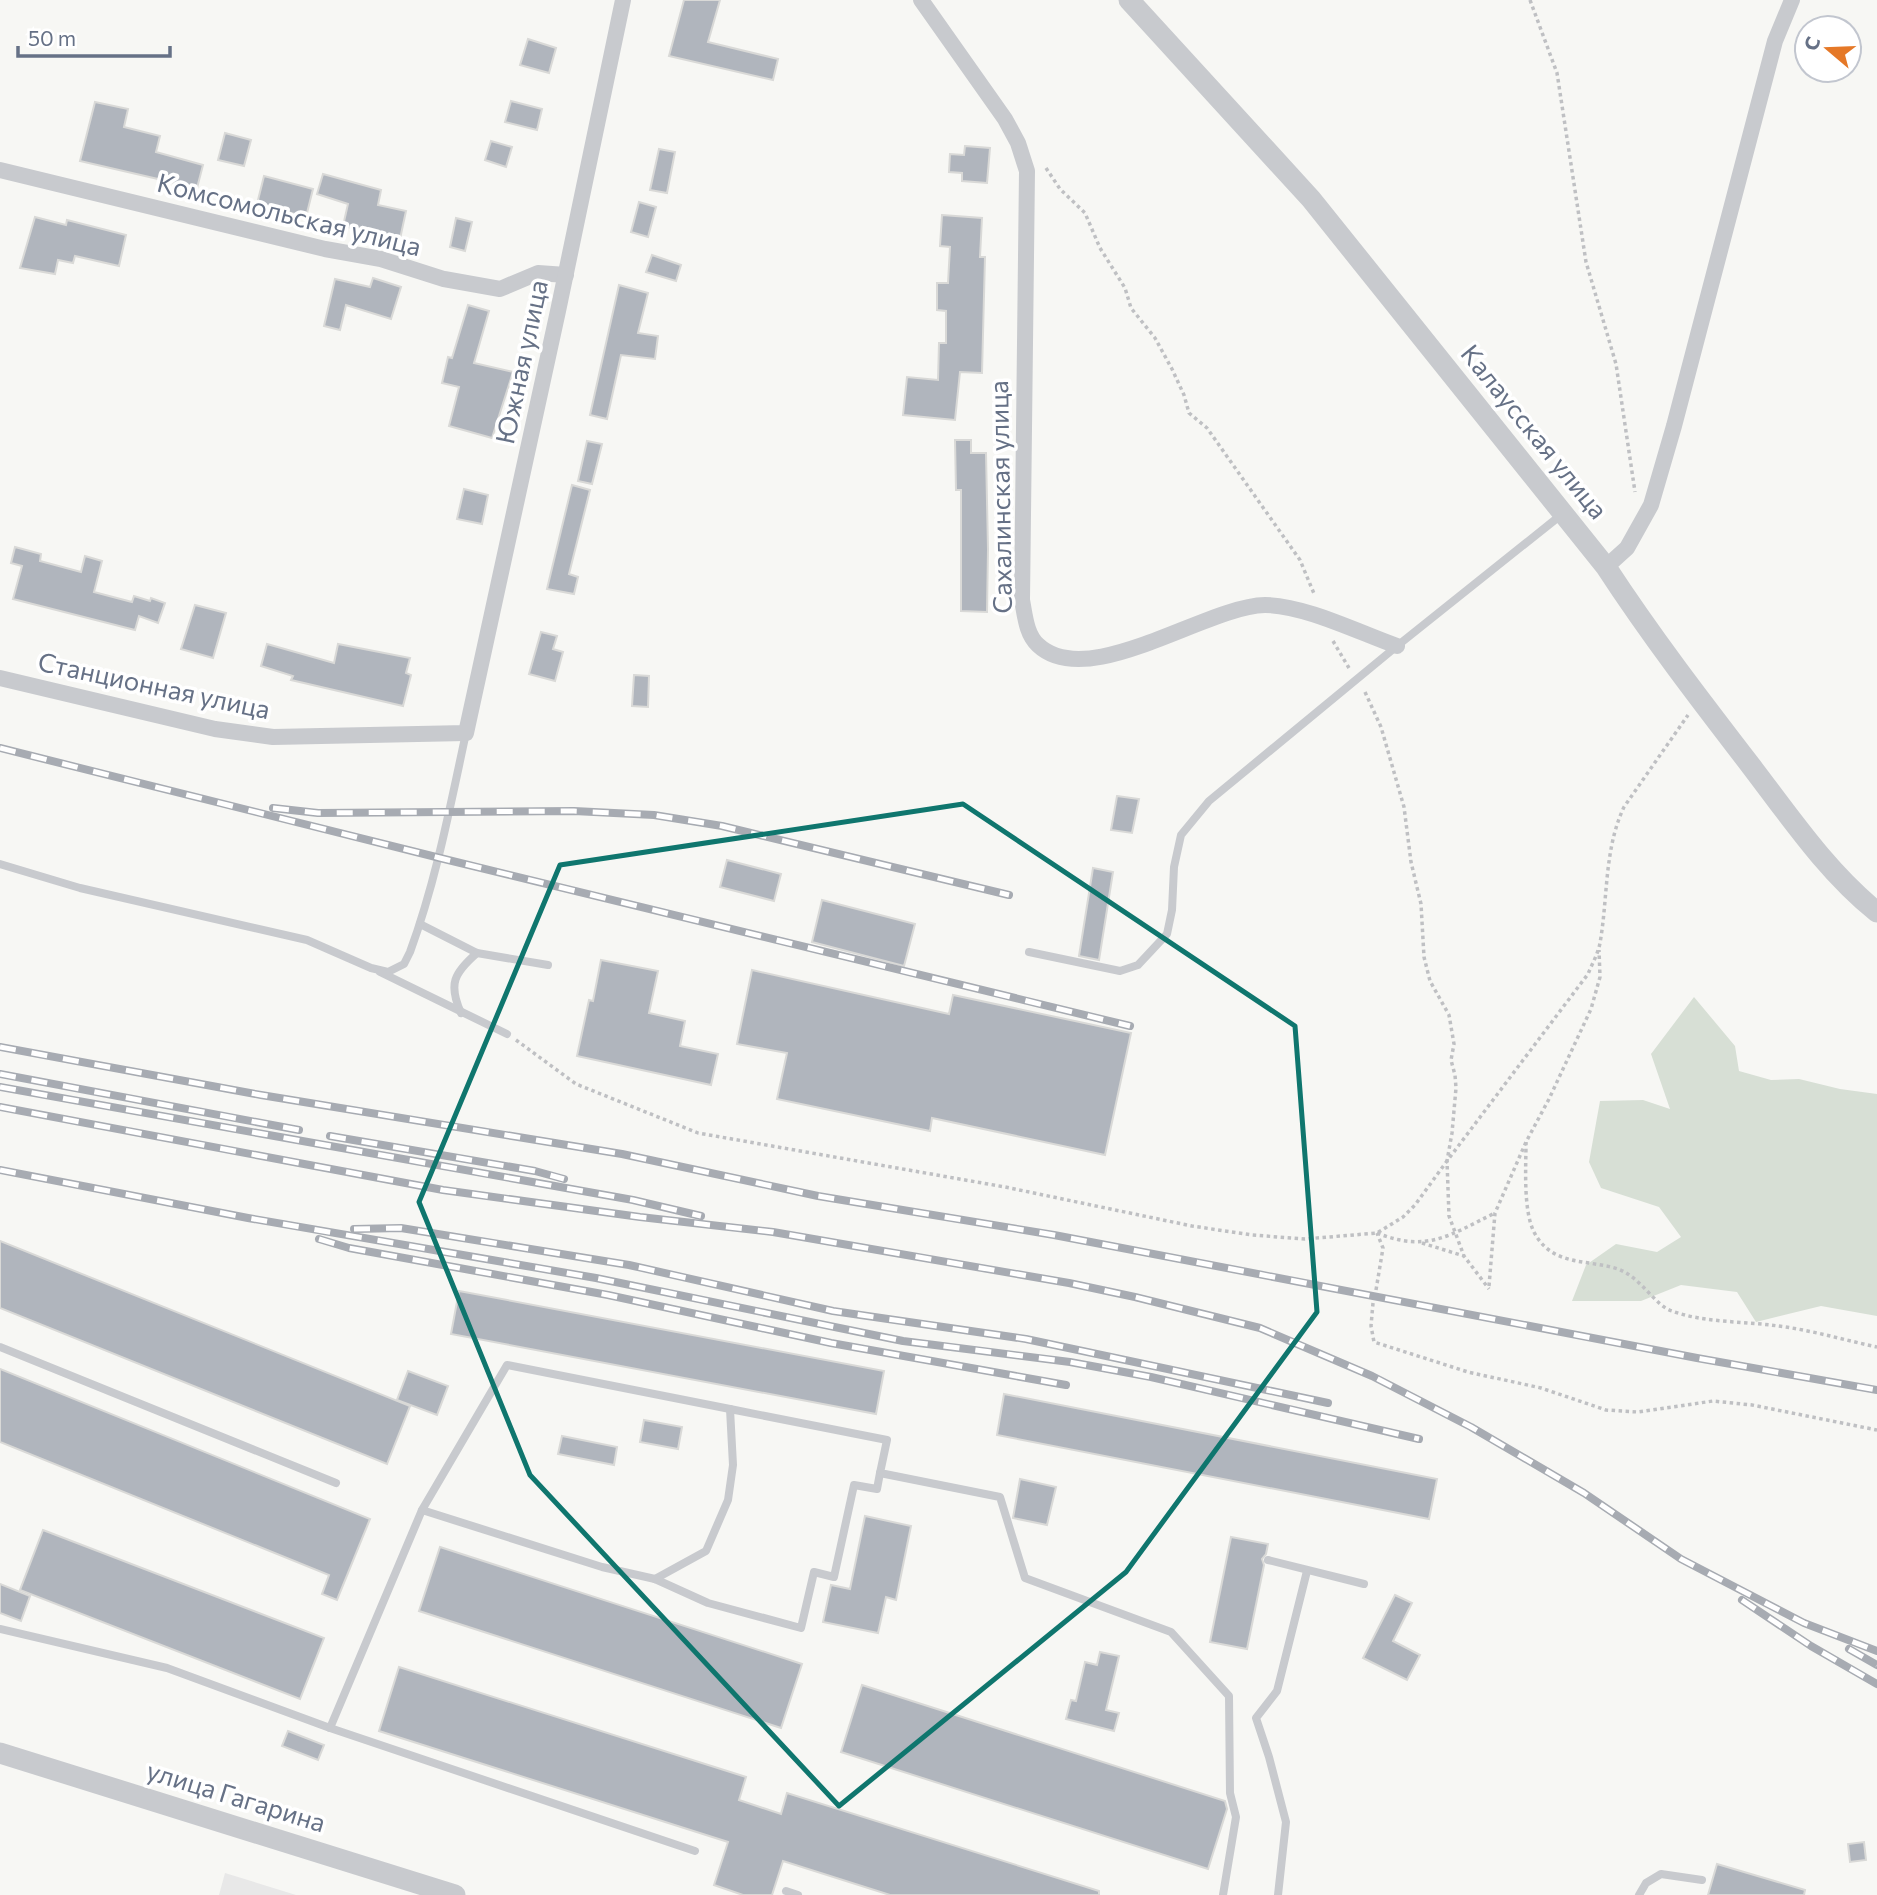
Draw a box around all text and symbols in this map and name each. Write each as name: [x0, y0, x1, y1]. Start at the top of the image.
scale bar: [18, 14, 170, 58]
north arrow: [1793, 14, 1863, 84]
text: 50 m: [28, 25, 76, 50]
text: С: [1798, 33, 1824, 53]
street label: Комсомольская улица: [154, 166, 425, 261]
street label: Южная улица: [488, 277, 553, 447]
street label: Калаусская улица: [1455, 338, 1615, 524]
street label: Сахалинская улица: [982, 380, 1017, 614]
street label: Станционная улица: [35, 645, 273, 724]
street label: улица Гагарина: [143, 1754, 330, 1837]

